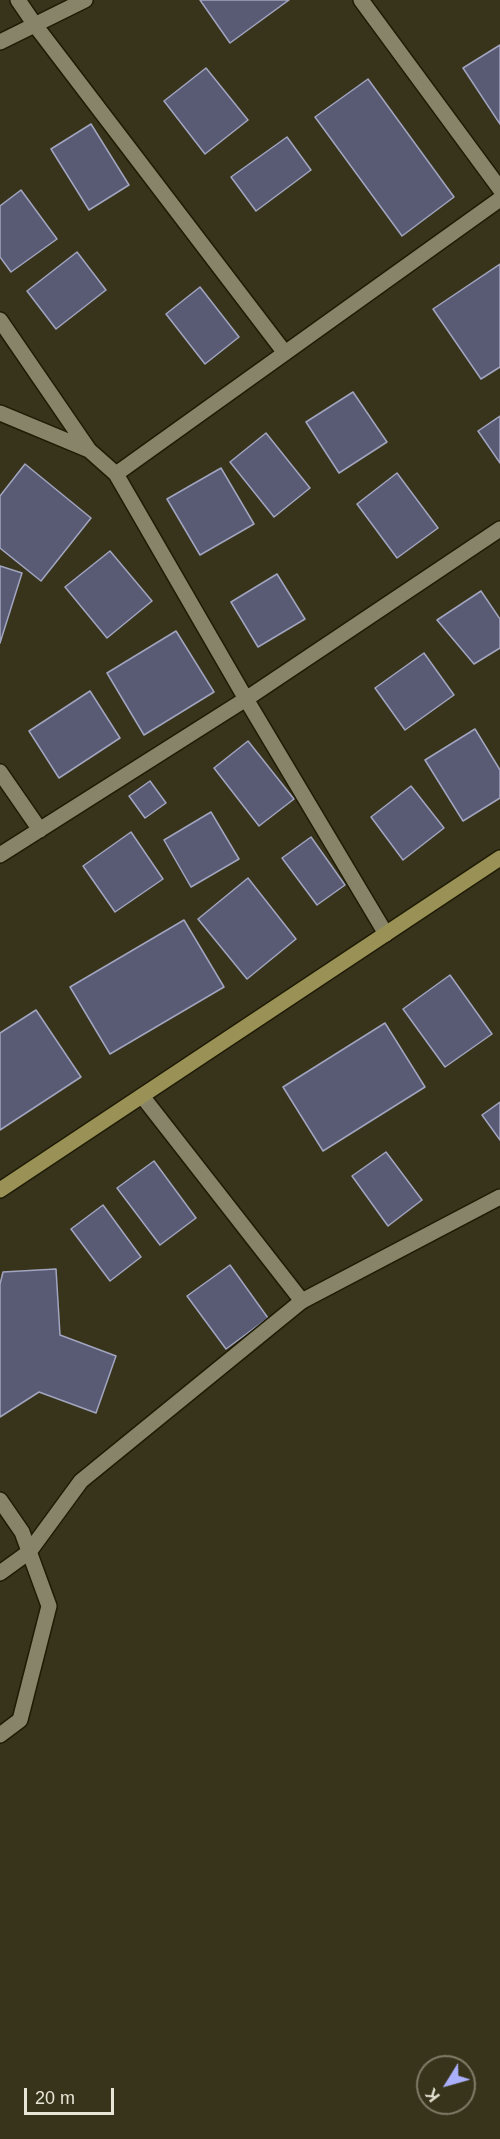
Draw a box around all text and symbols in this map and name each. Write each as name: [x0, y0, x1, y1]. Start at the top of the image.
north arrow: [416, 2055, 476, 2115]
scale bar: [27, 2076, 117, 2114]
text: K: [423, 2085, 443, 2105]
text: 20 m: [35, 2088, 75, 2108]

